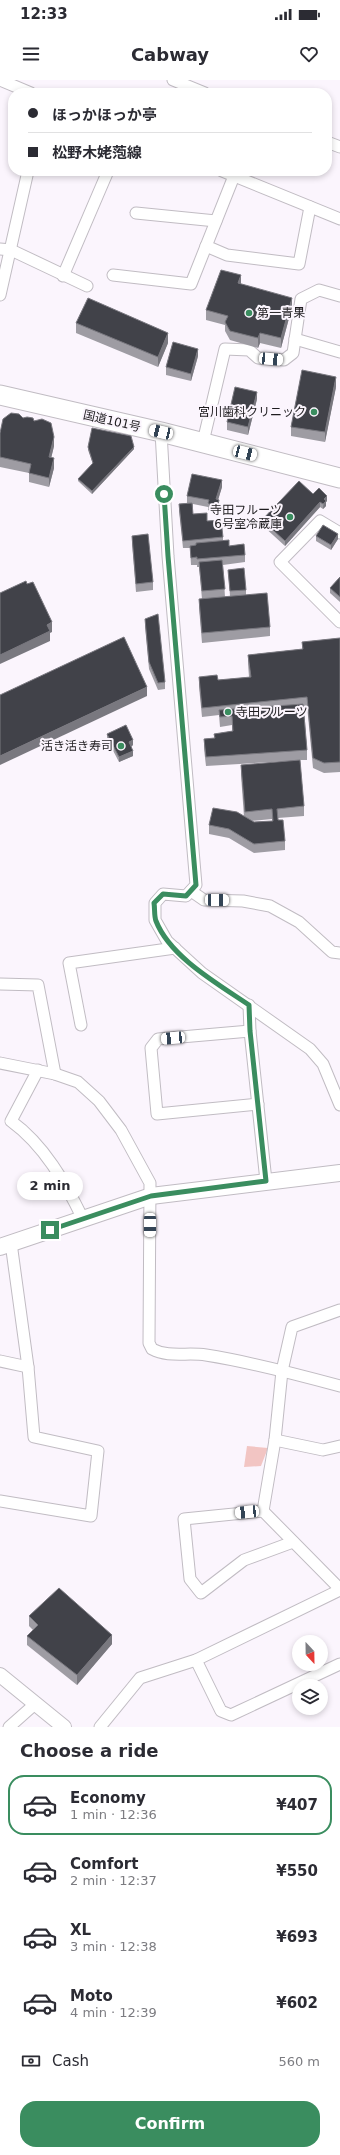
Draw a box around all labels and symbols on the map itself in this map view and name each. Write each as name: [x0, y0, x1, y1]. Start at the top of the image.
place label: 第一青果: [257, 306, 305, 320]
marker: 第一青果: [244, 308, 254, 318]
car: [259, 352, 283, 366]
place label: 宮川歯科クリニック: [198, 405, 306, 419]
marker: 宮川歯科クリニック: [309, 407, 319, 417]
street label: 国道101号: [82, 408, 142, 434]
car: [148, 423, 174, 441]
car: [232, 444, 258, 462]
route start: [155, 485, 173, 503]
place label: 寺田フルーツ 6号室冷蔵庫: [210, 503, 282, 531]
marker: 寺田フルーツ 6号室冷蔵庫: [285, 512, 295, 522]
place label: 寺田フルーツ: [236, 705, 308, 719]
marker: 寺田フルーツ: [223, 707, 233, 717]
place label: 活き活き寿司: [41, 739, 113, 753]
marker: 活き活き寿司: [116, 741, 126, 751]
car: [205, 894, 229, 906]
car: [161, 1031, 185, 1045]
callout: 2 min: [17, 1172, 83, 1200]
car: [144, 1213, 156, 1237]
route end: [41, 1221, 59, 1239]
car: [234, 1505, 260, 1519]
north arrow: [292, 1635, 328, 1671]

